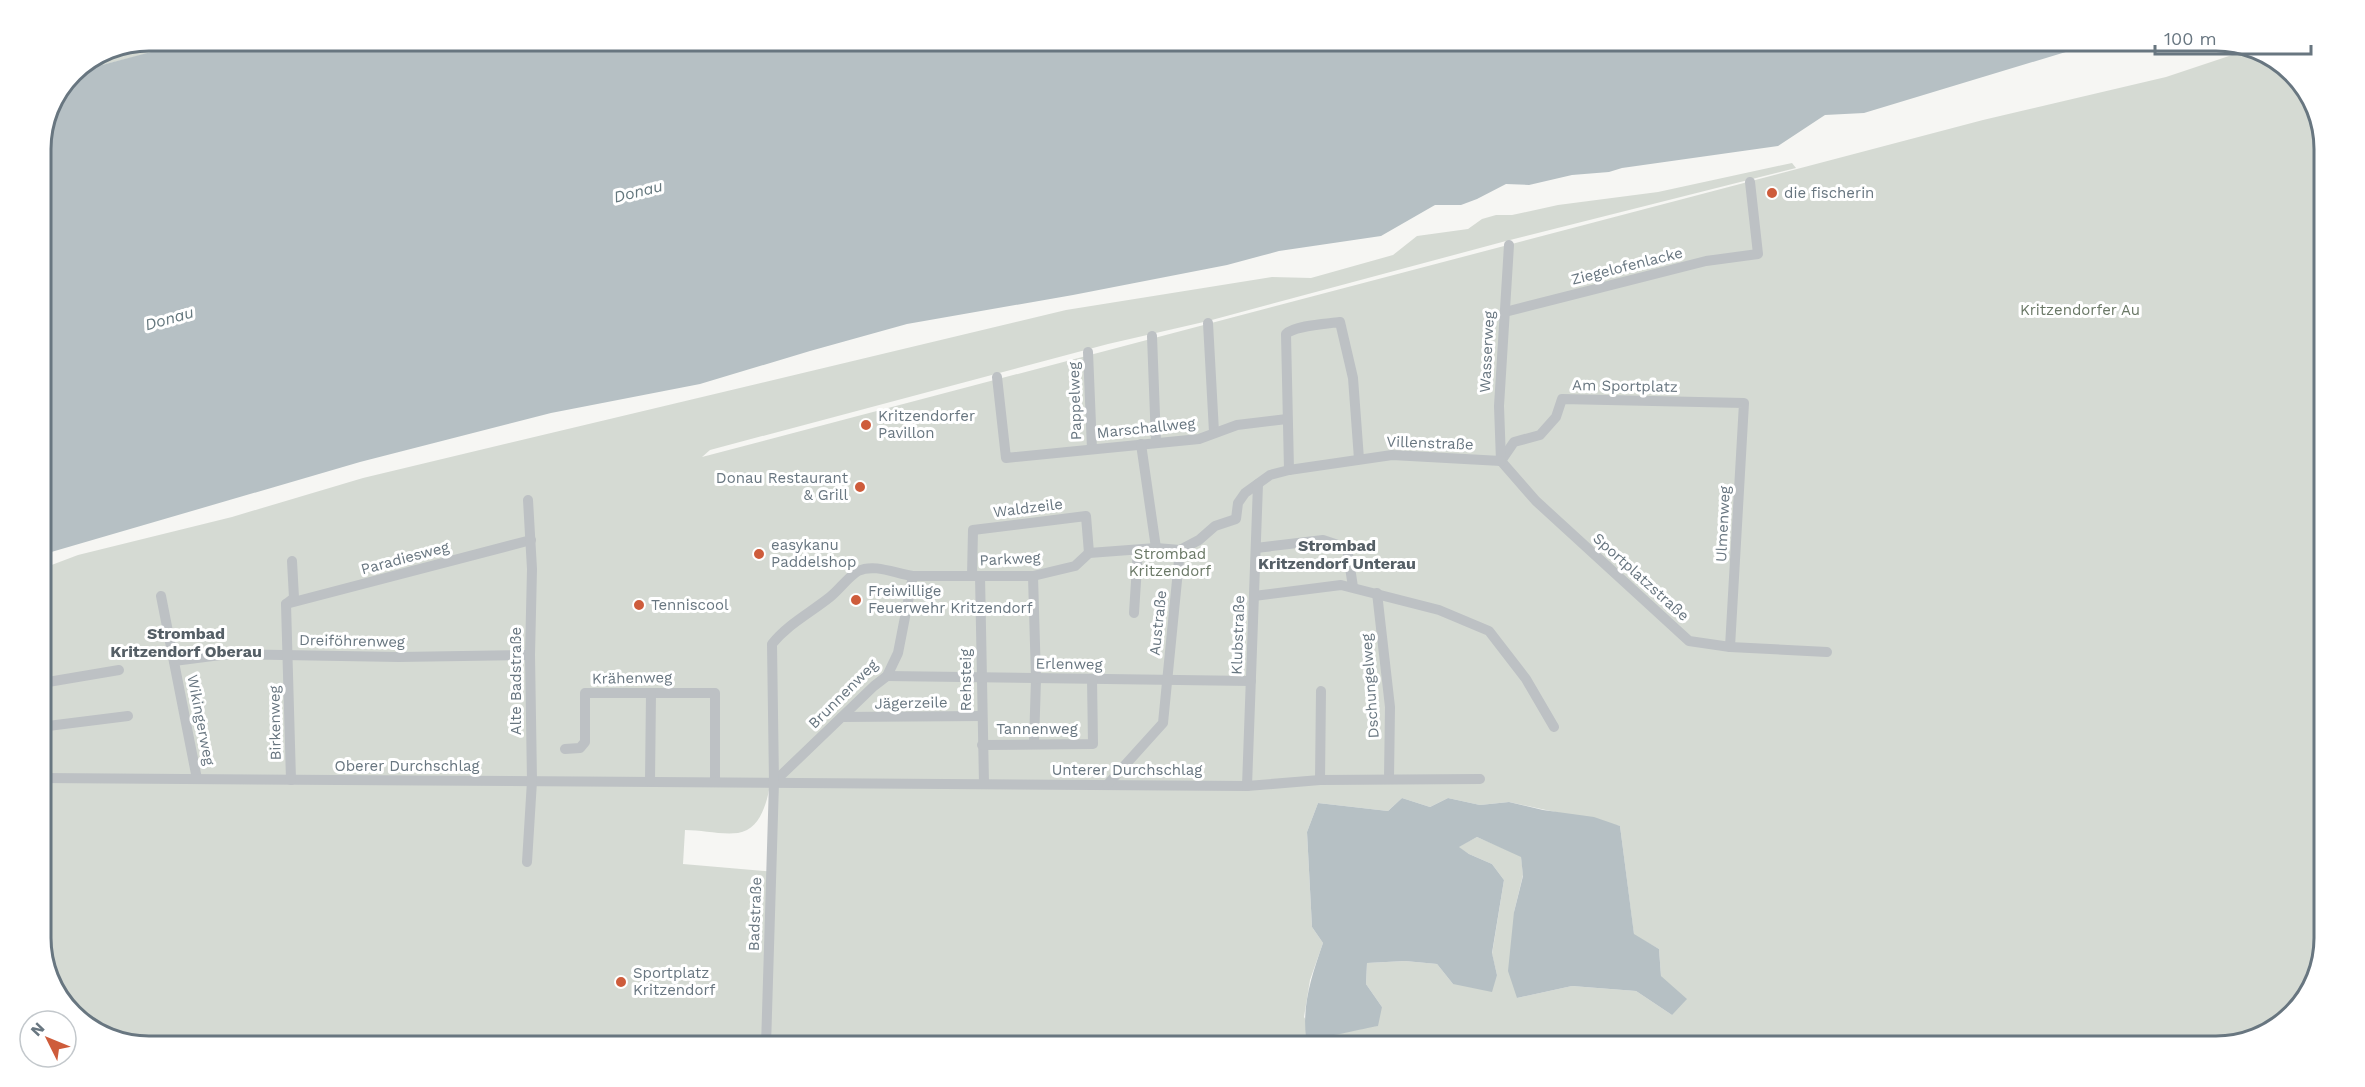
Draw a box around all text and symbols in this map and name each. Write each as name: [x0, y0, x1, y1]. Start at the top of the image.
scale bar: [2155, 18, 2311, 56]
text: 100 m: [2164, 28, 2217, 49]
water label: Donau: [612, 176, 665, 207]
place label: die fischerin: [1784, 184, 1874, 202]
marker: die fischerin: [1765, 186, 1779, 200]
street label: Ziegelofenlacke: [1569, 243, 1685, 289]
park label: Kritzendorfer Au: [2020, 301, 2140, 319]
water label: Donau: [143, 302, 196, 334]
street label: Wasserweg: [1476, 311, 1498, 393]
street label: Pappelweg: [1065, 362, 1085, 440]
street label: Am Sportplatz: [1572, 376, 1678, 396]
place label: Kritzendorfer Pavillon: [878, 407, 975, 442]
street label: Marschallweg: [1096, 414, 1196, 442]
marker: Kritzendorfer Pavillon: [859, 418, 873, 432]
street label: Villenstraße: [1386, 432, 1474, 454]
place label: Donau Restaurant & Grill: [716, 469, 849, 504]
marker: Donau Restaurant & Grill: [853, 480, 867, 494]
street label: Ulmenweg: [1712, 485, 1734, 563]
street label: Waldzeile: [992, 495, 1064, 521]
street label: Sportplatzstraße: [1589, 529, 1693, 625]
place label: easykanu Paddelshop: [771, 536, 856, 571]
district label: Strombad Kritzendorf Unterau: [1258, 536, 1416, 573]
street label: Paradiesweg: [359, 538, 451, 578]
park label: Strombad Kritzendorf: [1129, 545, 1211, 580]
marker: easykanu Paddelshop: [752, 547, 766, 561]
street label: Parkweg: [979, 548, 1041, 570]
place label: Freiwillige Feuerwehr Kritzendorf: [868, 582, 1033, 617]
street label: Austraße: [1146, 589, 1170, 657]
marker: Freiwillige Feuerwehr Kritzendorf: [849, 593, 863, 607]
street label: Klubstraße: [1228, 595, 1248, 675]
place label: Tenniscool: [651, 596, 729, 614]
marker: Tenniscool: [632, 598, 646, 612]
district label: Strombad Kritzendorf Oberau: [110, 624, 262, 661]
street label: Alte Badstraße: [507, 627, 525, 735]
street label: Dreiföhrenweg: [299, 631, 405, 651]
street label: Dschungelweg: [1357, 633, 1383, 739]
street label: Rehsteig: [957, 649, 975, 711]
street label: Erlenweg: [1035, 654, 1103, 674]
street label: Brunnenweg: [805, 656, 881, 732]
street label: Krähenweg: [592, 668, 672, 688]
street label: Wikingerweg: [183, 673, 219, 767]
street label: Birkenweg: [265, 685, 285, 761]
street label: Jägerzeile: [874, 693, 948, 713]
street label: Tannenweg: [996, 720, 1078, 738]
street label: Oberer Durchschlag: [335, 757, 479, 775]
street label: Unterer Durchschlag: [1052, 761, 1202, 779]
street label: Badstraße: [745, 877, 765, 951]
place label: Sportplatz Kritzendorf: [633, 964, 716, 999]
marker: Sportplatz Kritzendorf: [614, 975, 628, 989]
north arrow: [18, 1009, 78, 1069]
text: N: [26, 1018, 48, 1040]

